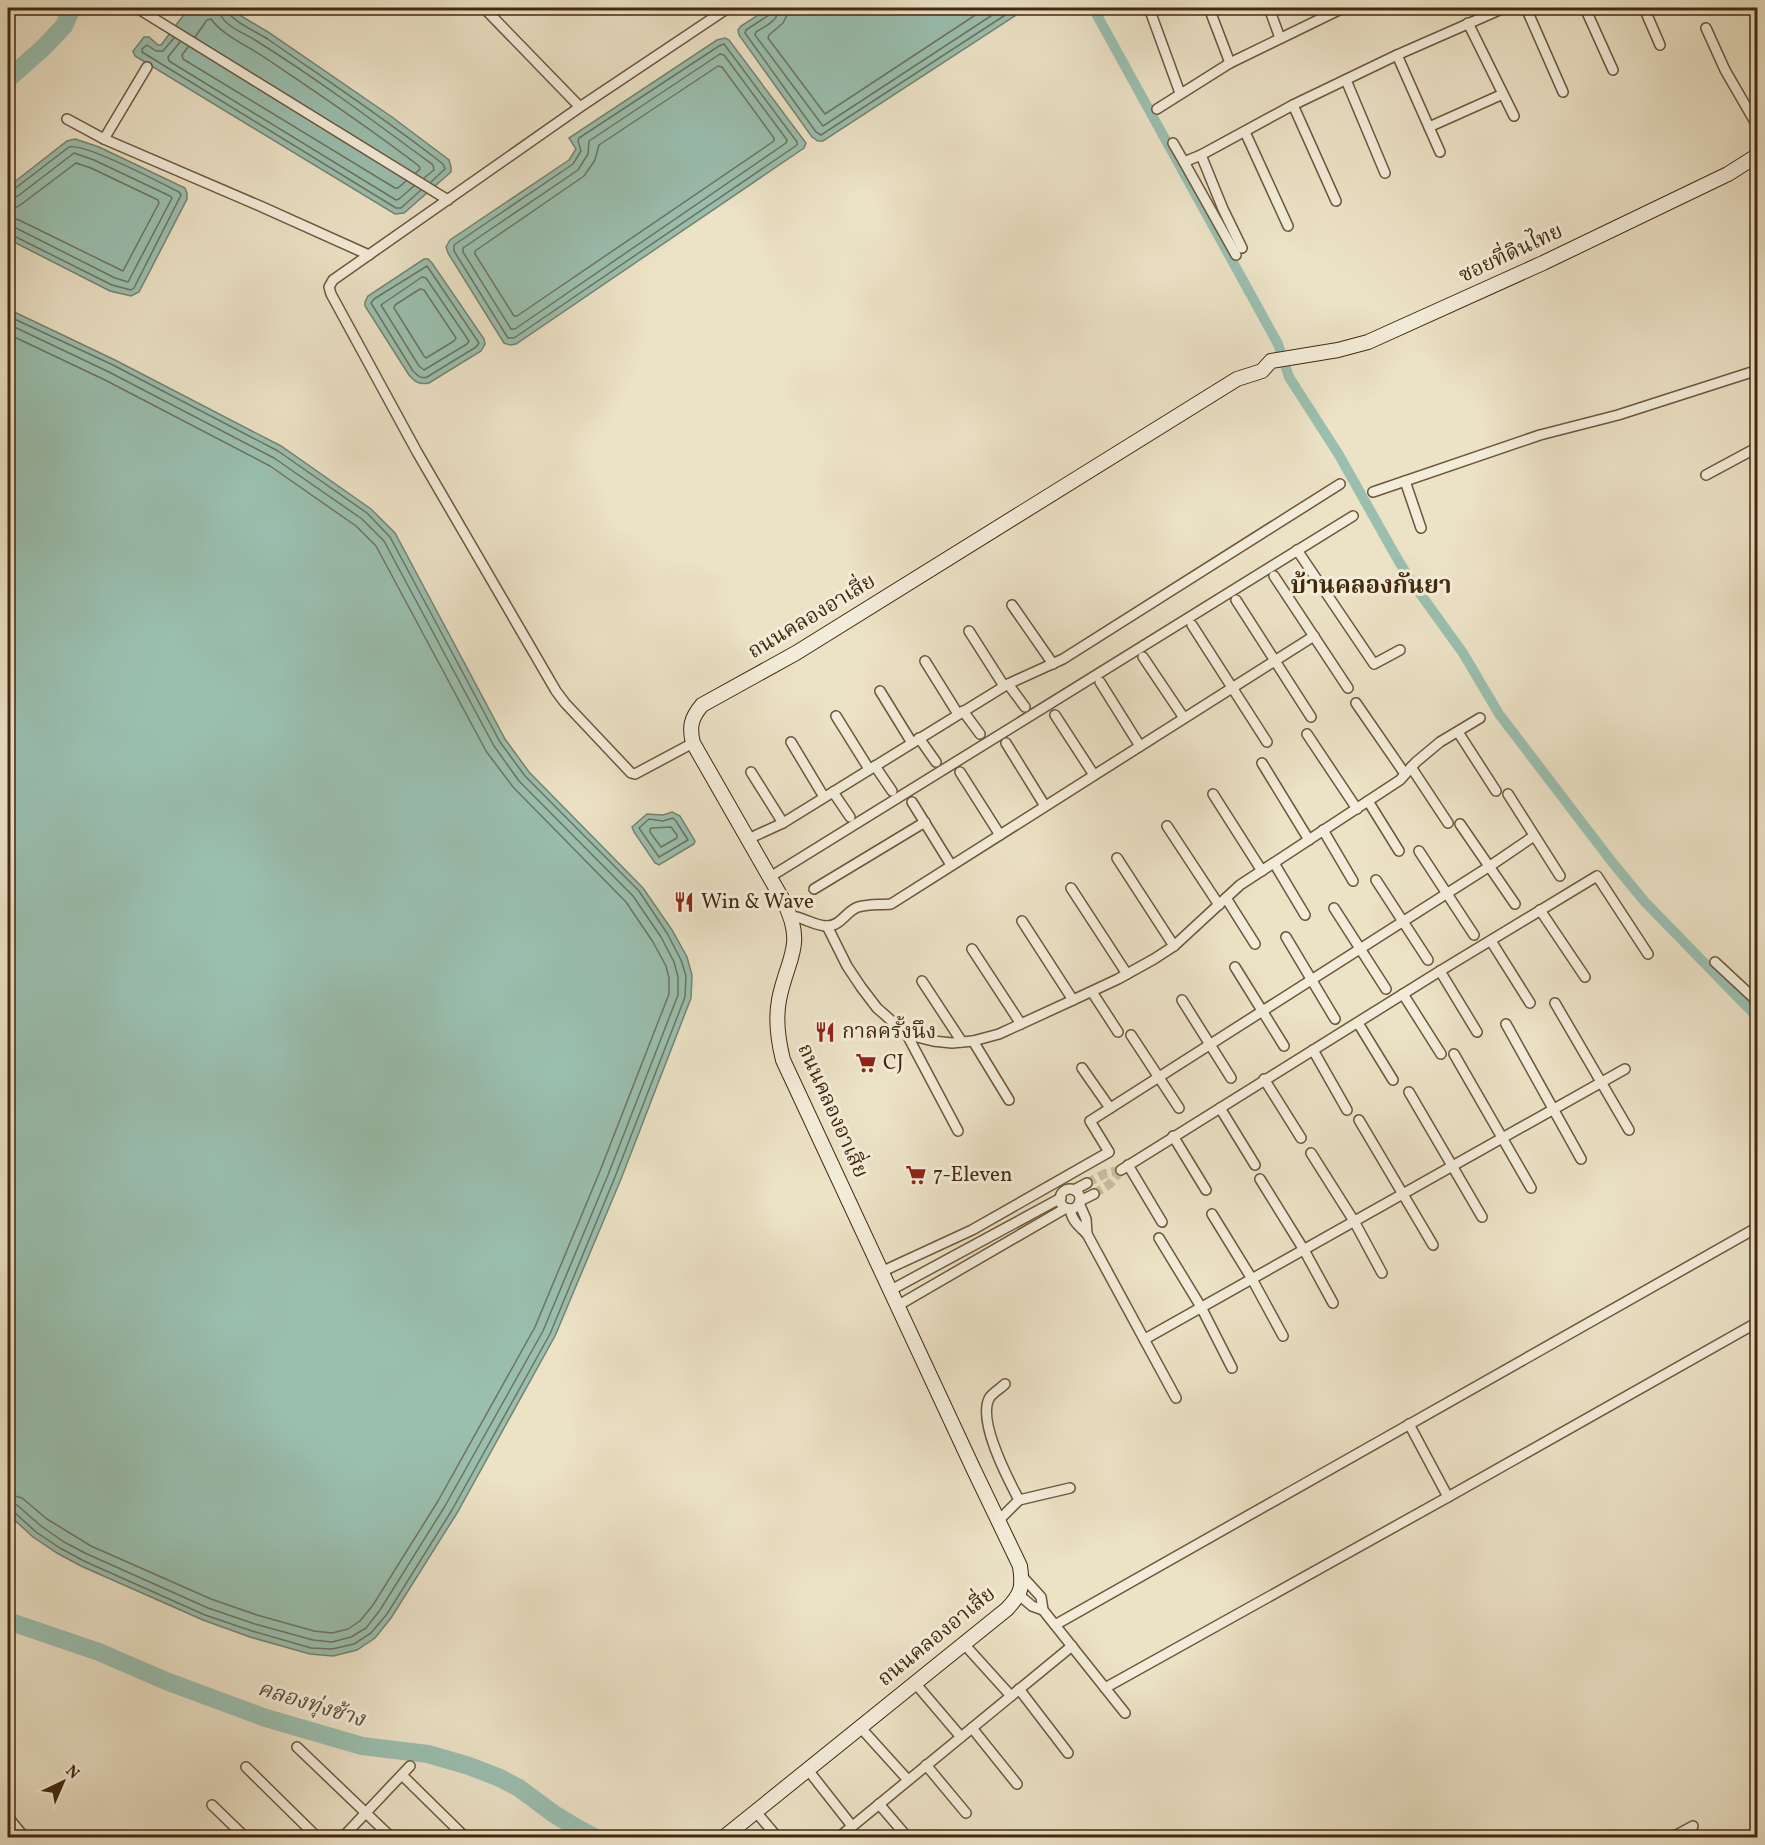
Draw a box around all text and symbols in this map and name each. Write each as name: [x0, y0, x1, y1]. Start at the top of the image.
street label: ซอยที่ดินไทย: [1453, 214, 1568, 291]
street label: ถนนคลองอาเสี่ย: [741, 565, 881, 667]
district label: บ้านคลองกันยา: [1291, 570, 1451, 604]
place label: Win & Wave: [701, 888, 814, 917]
restaurant icon: Win & Wave: [672, 890, 696, 914]
place label: กาลครั้งนึง: [842, 1015, 936, 1047]
restaurant icon: กาลครั้งนึง: [813, 1020, 837, 1044]
street label: ถนนคลองอาเสี่ย: [789, 1038, 877, 1183]
place label: CJ: [883, 1049, 904, 1078]
supermarket icon: CJ: [854, 1051, 878, 1075]
place label: 7-Eleven: [933, 1161, 1013, 1190]
supermarket icon: 7-Eleven: [904, 1163, 928, 1187]
street label: ถนนคลองอาเสี่ย: [870, 1578, 1002, 1694]
water label: คลองทุ่งช้าง: [253, 1674, 369, 1736]
north arrow: [33, 1752, 93, 1812]
text: N: [60, 1761, 84, 1785]

